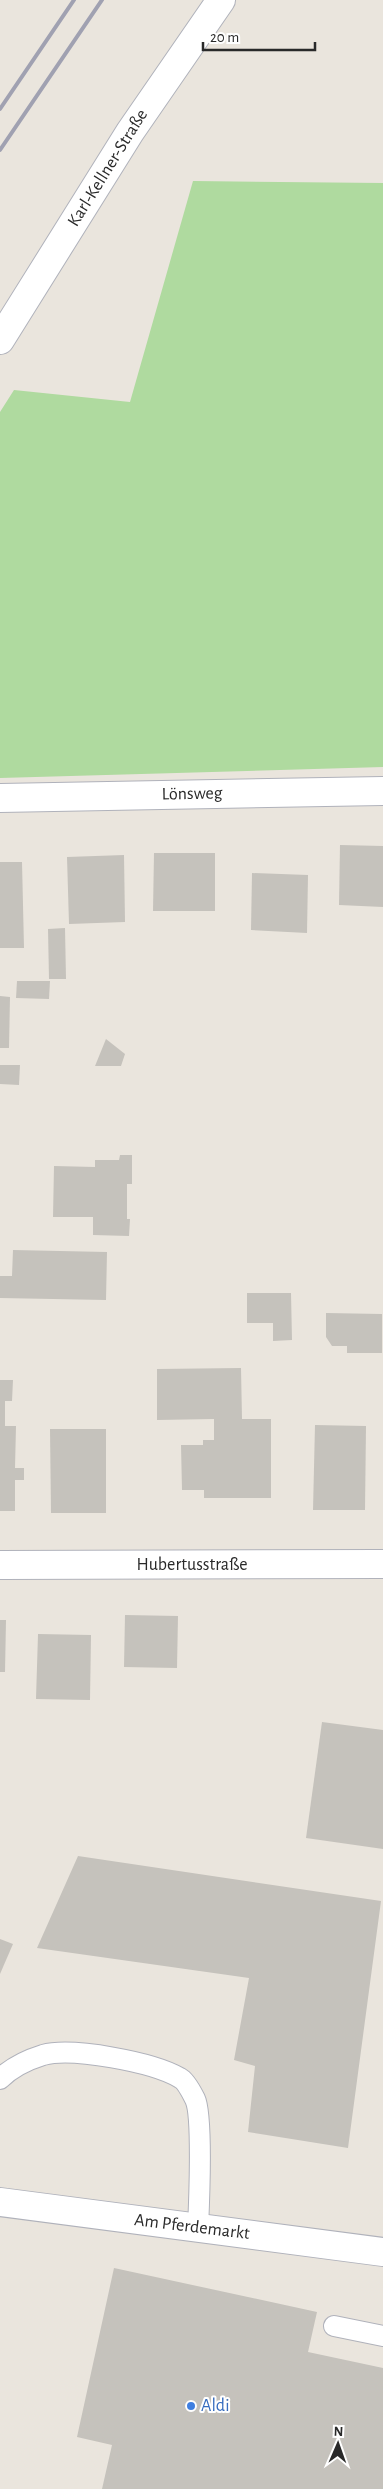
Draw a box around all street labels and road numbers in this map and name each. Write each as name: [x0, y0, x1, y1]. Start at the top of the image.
street label: Karl-Kellner-Straße: [65, 106, 151, 230]
street label: Lönsweg: [162, 784, 223, 804]
street label: Hubertusstraße: [137, 1556, 247, 1574]
street label: Am Pferdemarkt: [133, 2211, 251, 2243]

